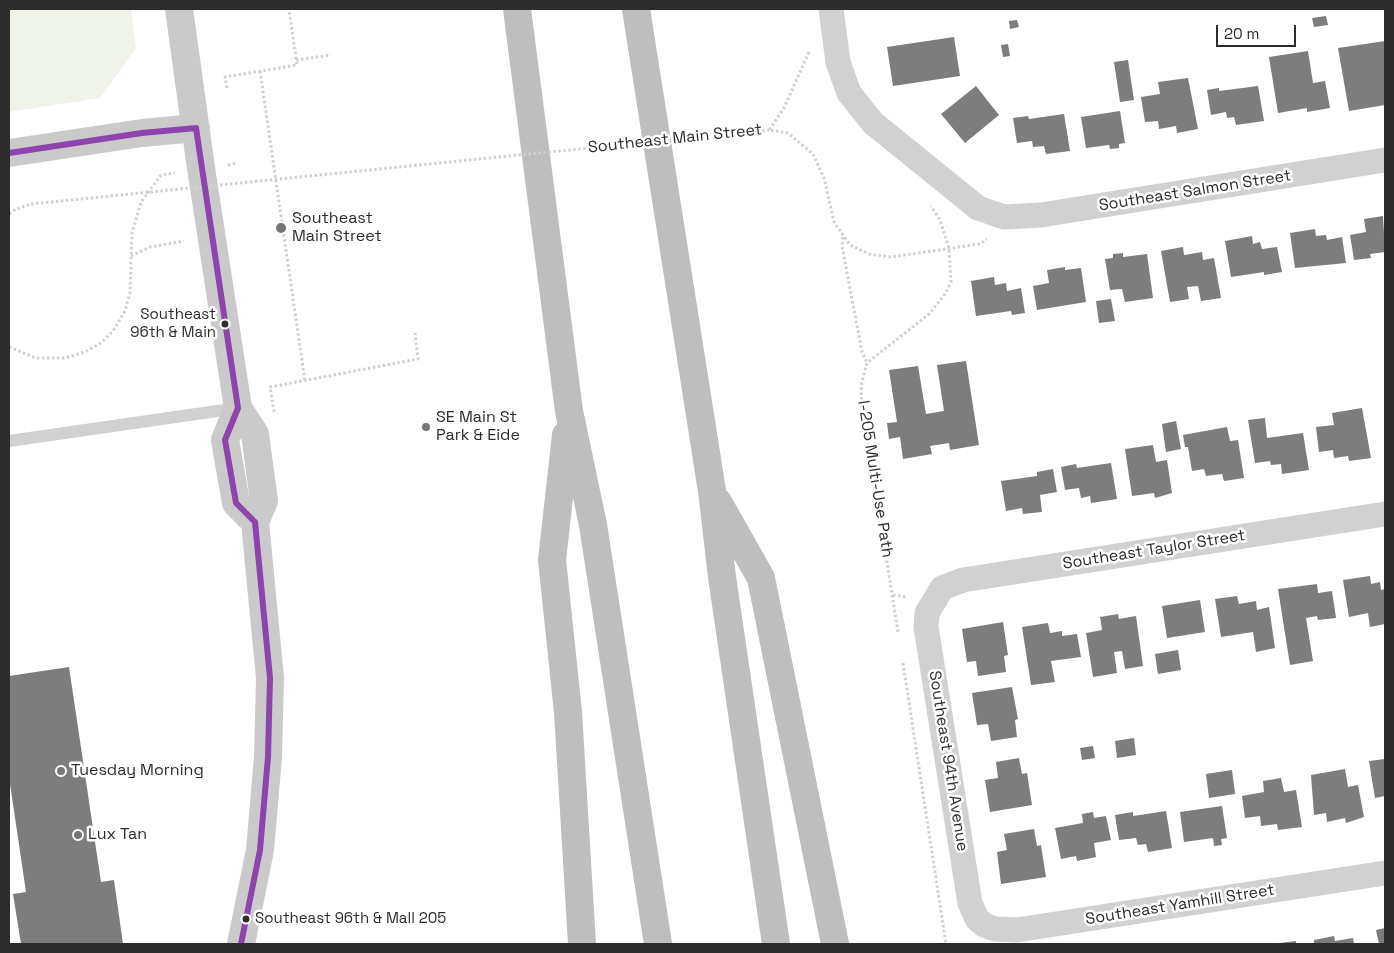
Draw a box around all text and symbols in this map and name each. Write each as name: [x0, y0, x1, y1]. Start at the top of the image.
scale bar: [1219, 15, 1299, 47]
text: 20 m: [1224, 24, 1259, 43]
street label: Southeast Main Street: [587, 120, 763, 158]
street label: Southeast Salmon Street: [1098, 166, 1292, 216]
place label: Southeast Main Street: [292, 209, 382, 247]
marker: Southeast Main Street: [274, 221, 288, 235]
place label: Southeast 96th & Main: [130, 306, 216, 341]
marker: Southeast 96th & Main: [220, 319, 230, 329]
street label: I-205 Multi-Use Path: [853, 399, 897, 559]
place label: SE Main St Park & Eide: [436, 408, 520, 446]
marker: SE Main St Park & Eide: [420, 421, 432, 433]
street label: Southeast Taylor Street: [1061, 526, 1247, 574]
street label: Southeast 94th Avenue: [924, 669, 972, 853]
place label: Tuesday Morning: [71, 761, 204, 781]
marker: Tuesday Morning: [55, 765, 67, 777]
place label: Lux Tan: [88, 825, 147, 845]
marker: Lux Tan: [72, 829, 84, 841]
street label: Southeast Yamhill Street: [1084, 881, 1276, 929]
place label: Southeast 96th & Mall 205: [255, 910, 446, 928]
marker: Southeast 96th & Mall 205: [241, 914, 251, 924]

